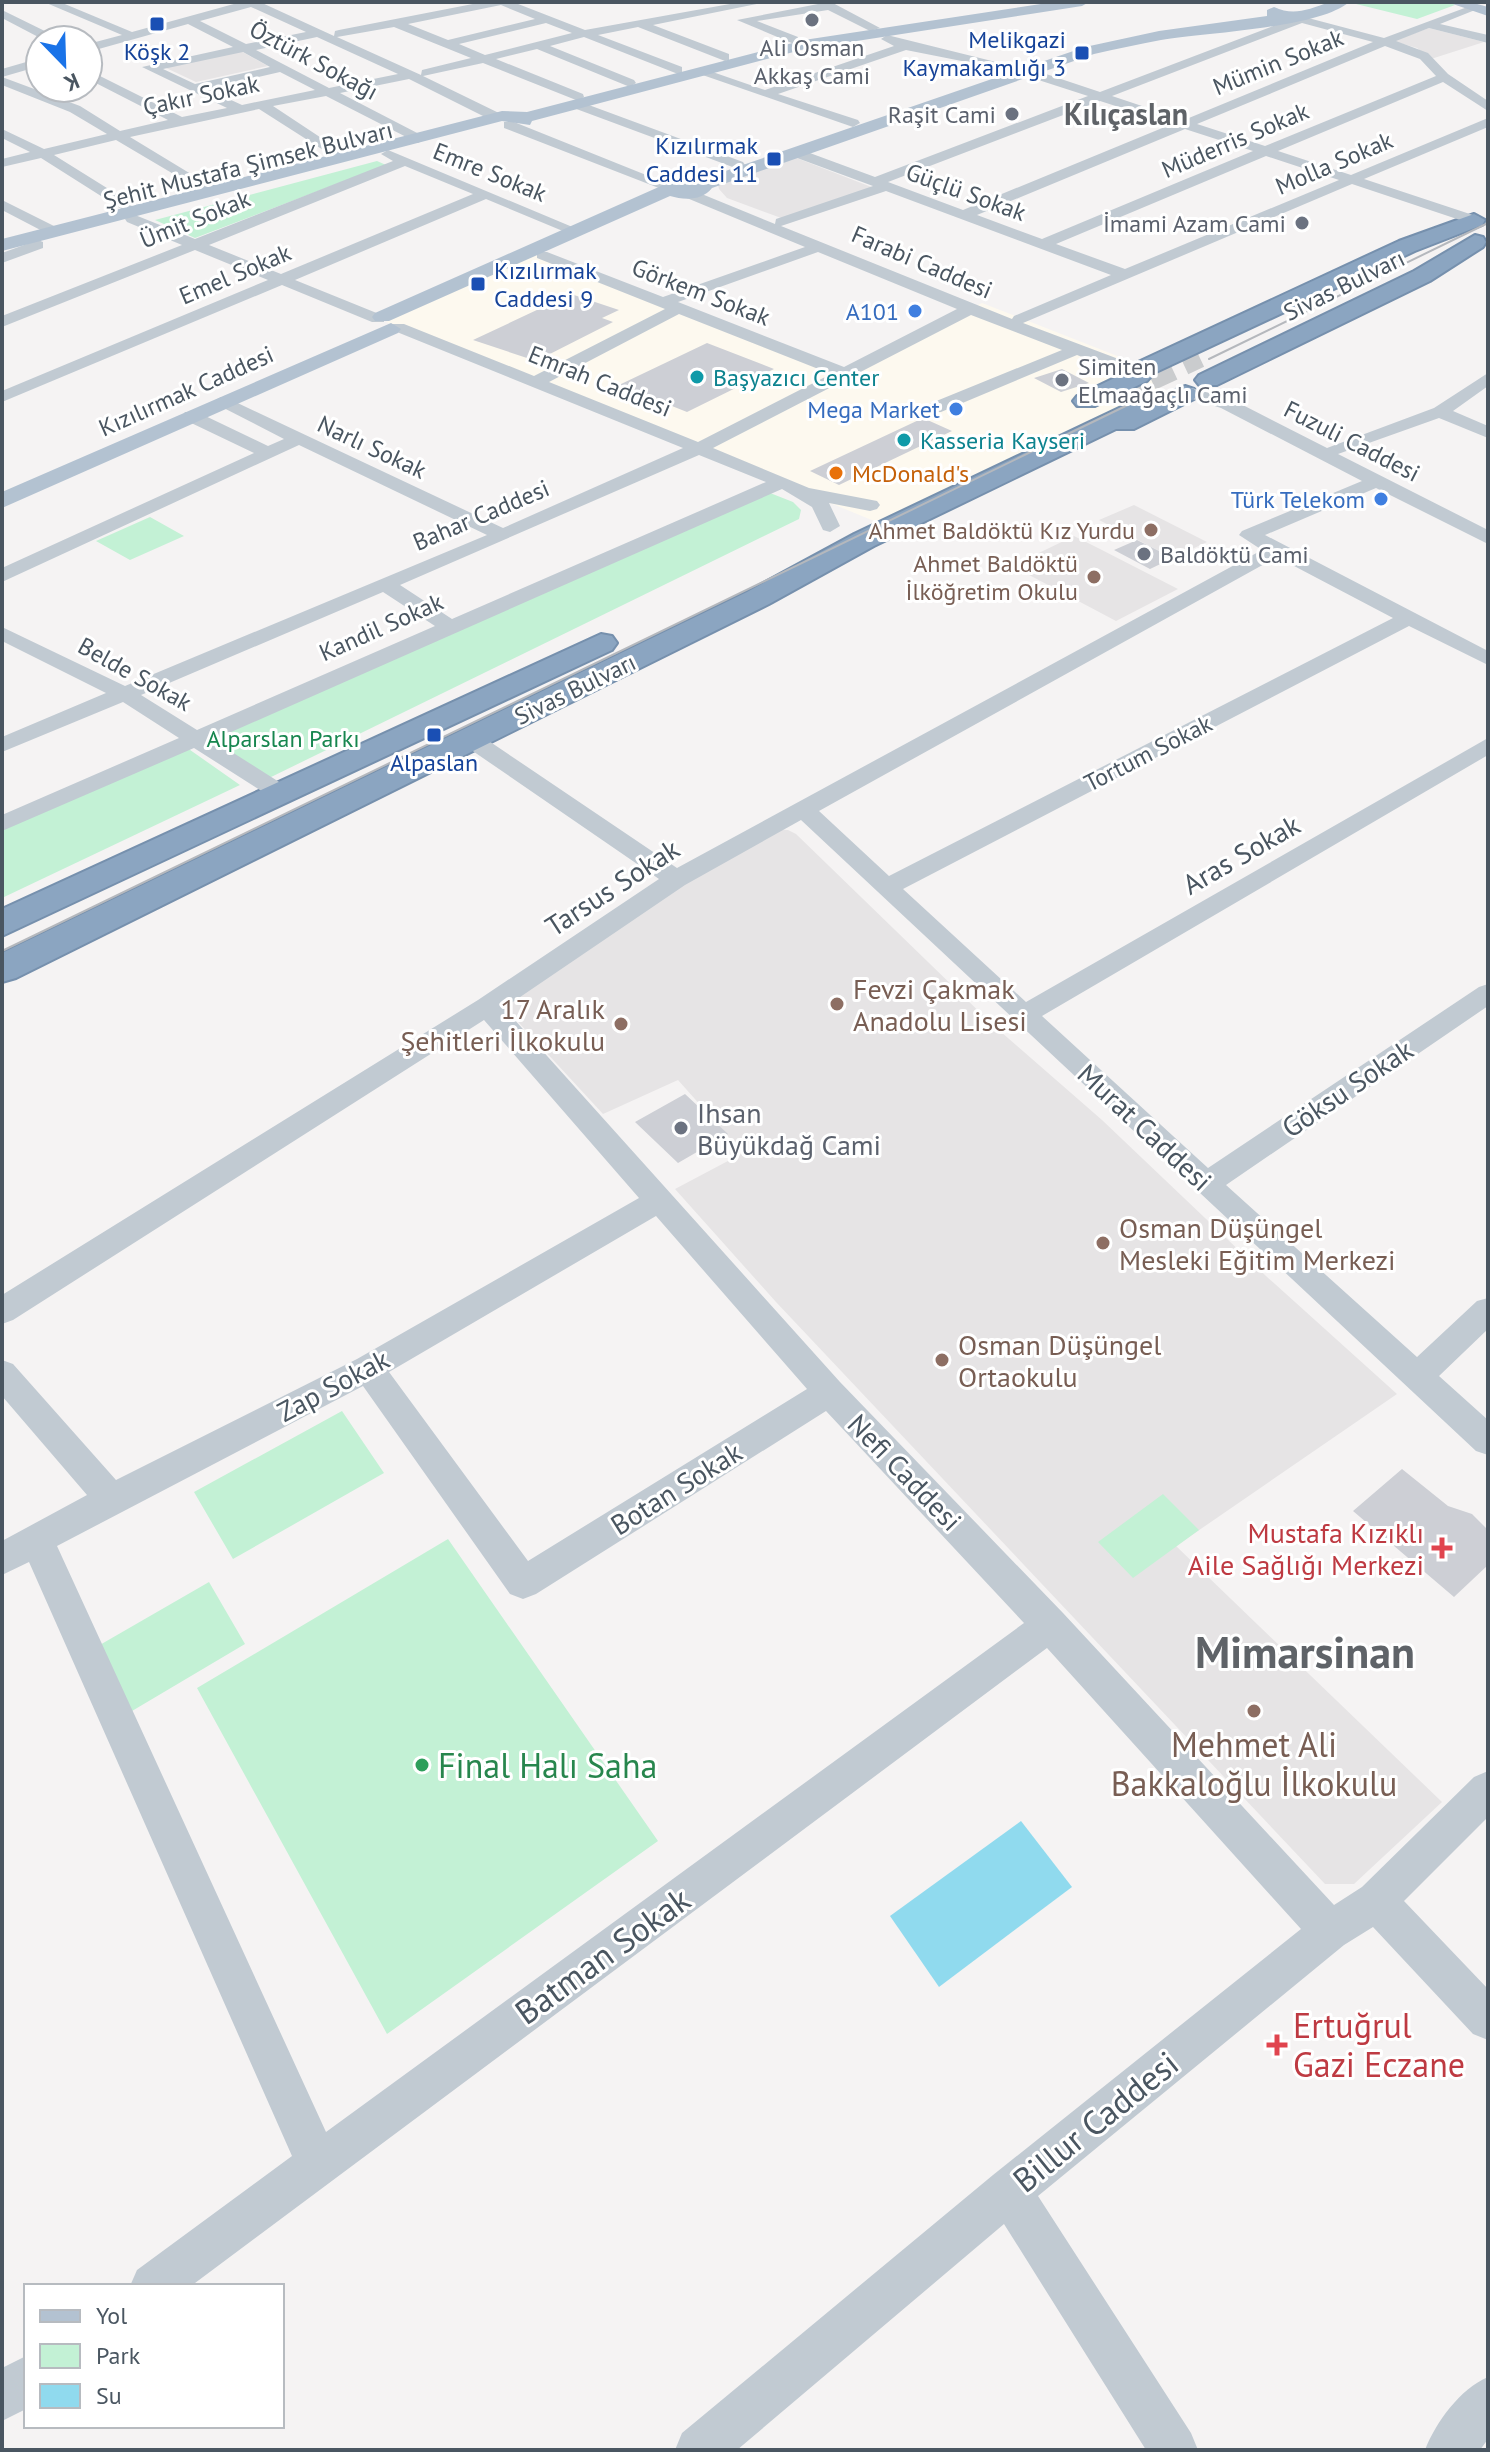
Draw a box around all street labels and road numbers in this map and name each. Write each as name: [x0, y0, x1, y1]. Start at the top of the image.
street label: Öztürk Sokağı: [244, 13, 384, 107]
street label: Mümin Sokak: [1208, 22, 1348, 102]
street label: Çakır Sokak: [140, 67, 263, 122]
street label: Müderris Sokak: [1157, 95, 1314, 185]
street label: Şehit Mustafa Şimsek Bulvarı: [100, 114, 396, 216]
street label: Molla Sokak: [1271, 124, 1398, 202]
street label: Emre Sokak: [429, 135, 552, 209]
street label: Güçlü Sokak: [902, 156, 1031, 228]
street label: Ümit Sokak: [135, 183, 255, 255]
street label: Farabi Caddesi: [847, 218, 997, 306]
street label: Emel Sokak: [174, 236, 296, 311]
street label: Sivas Bulvarı: [1278, 242, 1410, 328]
street label: Görkem Sokak: [628, 251, 775, 333]
street label: Emrah Caddesi: [524, 338, 676, 424]
street label: Kızılırmak Caddesi: [94, 339, 278, 443]
street label: Fuzuli Caddesi: [1279, 393, 1425, 489]
street label: Narlı Sokak: [313, 408, 432, 486]
street label: Bahar Caddesi: [408, 472, 554, 558]
street label: Kandil Sokak: [314, 586, 448, 668]
street label: Belde Sokak: [73, 630, 198, 718]
street label: Sivas Bulvarı: [509, 646, 641, 732]
street label: Tortum Sokak: [1079, 707, 1218, 798]
street label: Aras Sokak: [1176, 805, 1307, 902]
street label: Tarsus Sokak: [538, 830, 687, 944]
street label: Göksu Sokak: [1274, 1030, 1420, 1145]
street label: Murat Caddesi: [1070, 1055, 1220, 1199]
street label: Zap Sokak: [271, 1340, 396, 1430]
street label: Nefi Caddesi: [840, 1406, 970, 1538]
street label: Botan Sokak: [603, 1433, 749, 1543]
street label: Batman Sokak: [506, 1877, 698, 2033]
street label: Billur Caddesi: [1003, 2041, 1187, 2201]

